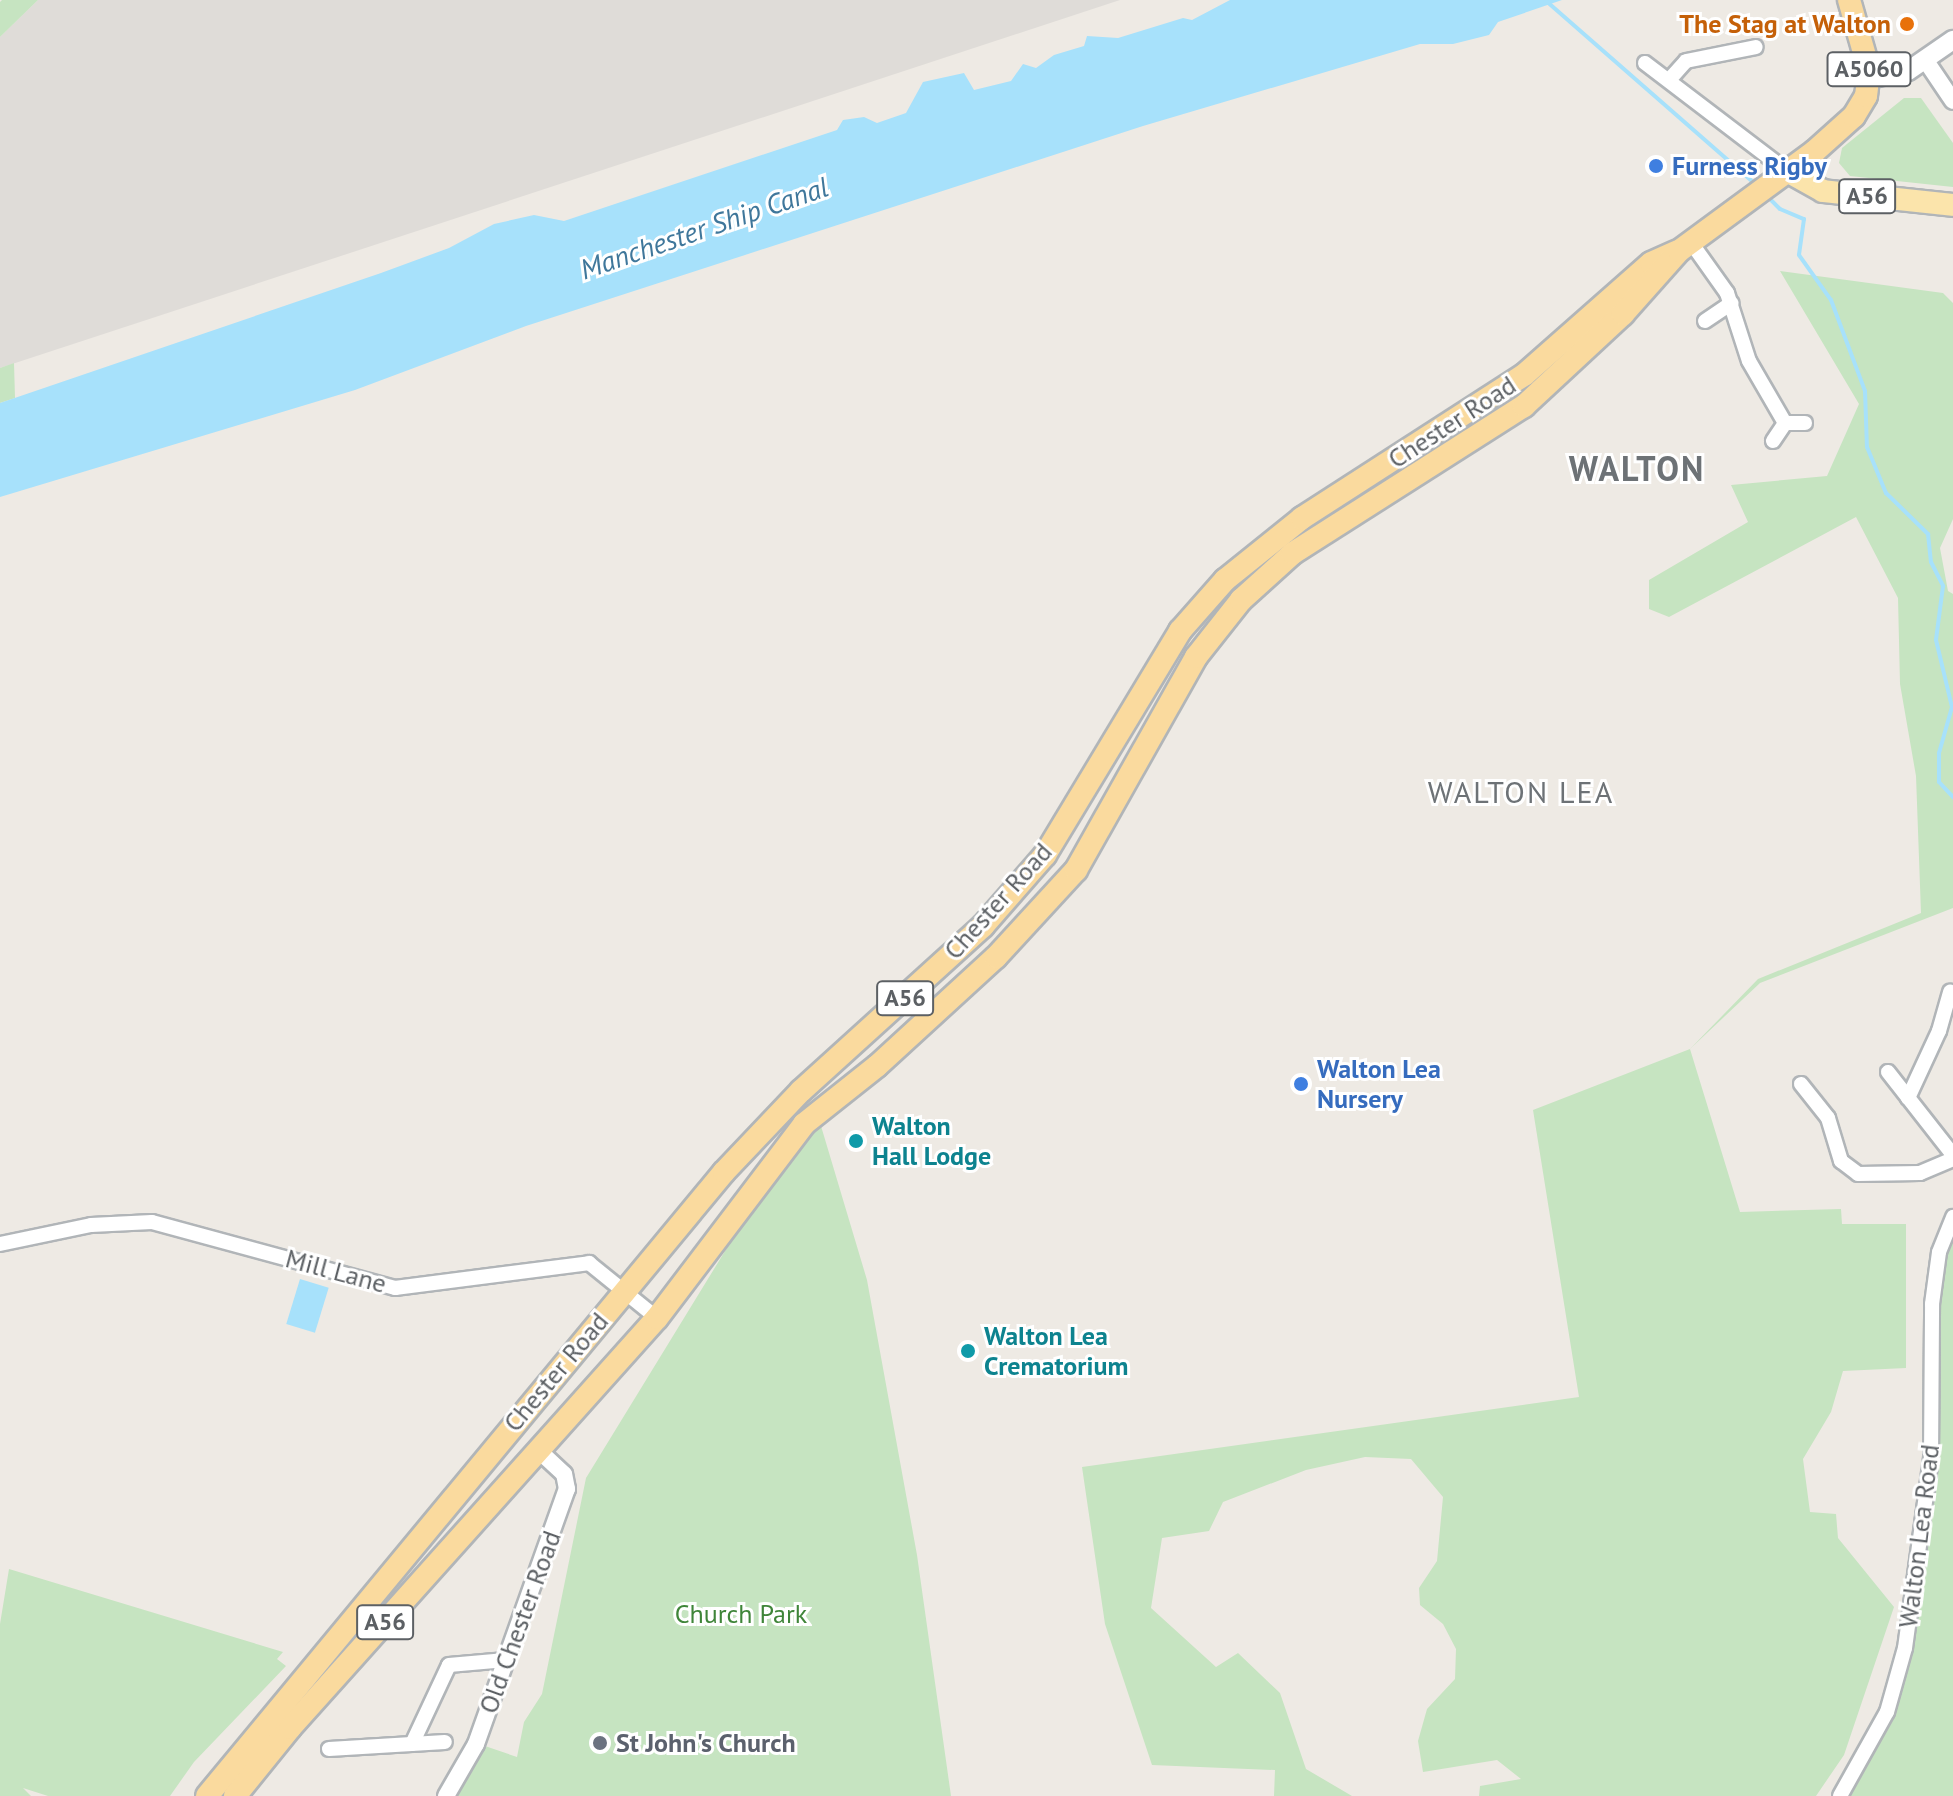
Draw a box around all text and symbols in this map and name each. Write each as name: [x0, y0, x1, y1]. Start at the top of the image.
place label: The Stag at Walton: [1679, 8, 1891, 40]
marker: The Stag at Walton: [1898, 15, 1916, 33]
road number: A5060: [1825, 49, 1913, 89]
place label: Furness Rigby: [1672, 150, 1827, 182]
marker: Furness Rigby: [1647, 157, 1665, 175]
water label: Manchester Ship Canal: [576, 170, 832, 286]
road number: A56: [1837, 176, 1897, 216]
street label: Chester Road: [1382, 369, 1522, 475]
district label: WALTON: [1569, 449, 1705, 489]
district label: WALTON LEA: [1428, 774, 1614, 810]
street label: Chester Road: [938, 836, 1058, 966]
road number: A56: [875, 978, 935, 1018]
place label: Walton Lea Nursery: [1317, 1053, 1441, 1114]
marker: Walton Lea Nursery: [1292, 1075, 1310, 1093]
place label: Walton Hall Lodge: [872, 1110, 991, 1172]
marker: Walton Hall Lodge: [847, 1132, 865, 1150]
street label: Mill Lane: [282, 1243, 390, 1299]
street label: Chester Road: [497, 1306, 615, 1438]
place label: Walton Lea Crematorium: [984, 1320, 1128, 1382]
marker: Walton Lea Crematorium: [959, 1342, 977, 1360]
street label: Walton Lea Road: [1892, 1442, 1946, 1630]
street label: Old Chester Road: [472, 1526, 568, 1718]
park label: Church Park: [675, 1598, 807, 1630]
road number: A56: [355, 1602, 415, 1642]
place label: St John's Church: [616, 1727, 796, 1759]
marker: St John's Church: [591, 1734, 609, 1752]

